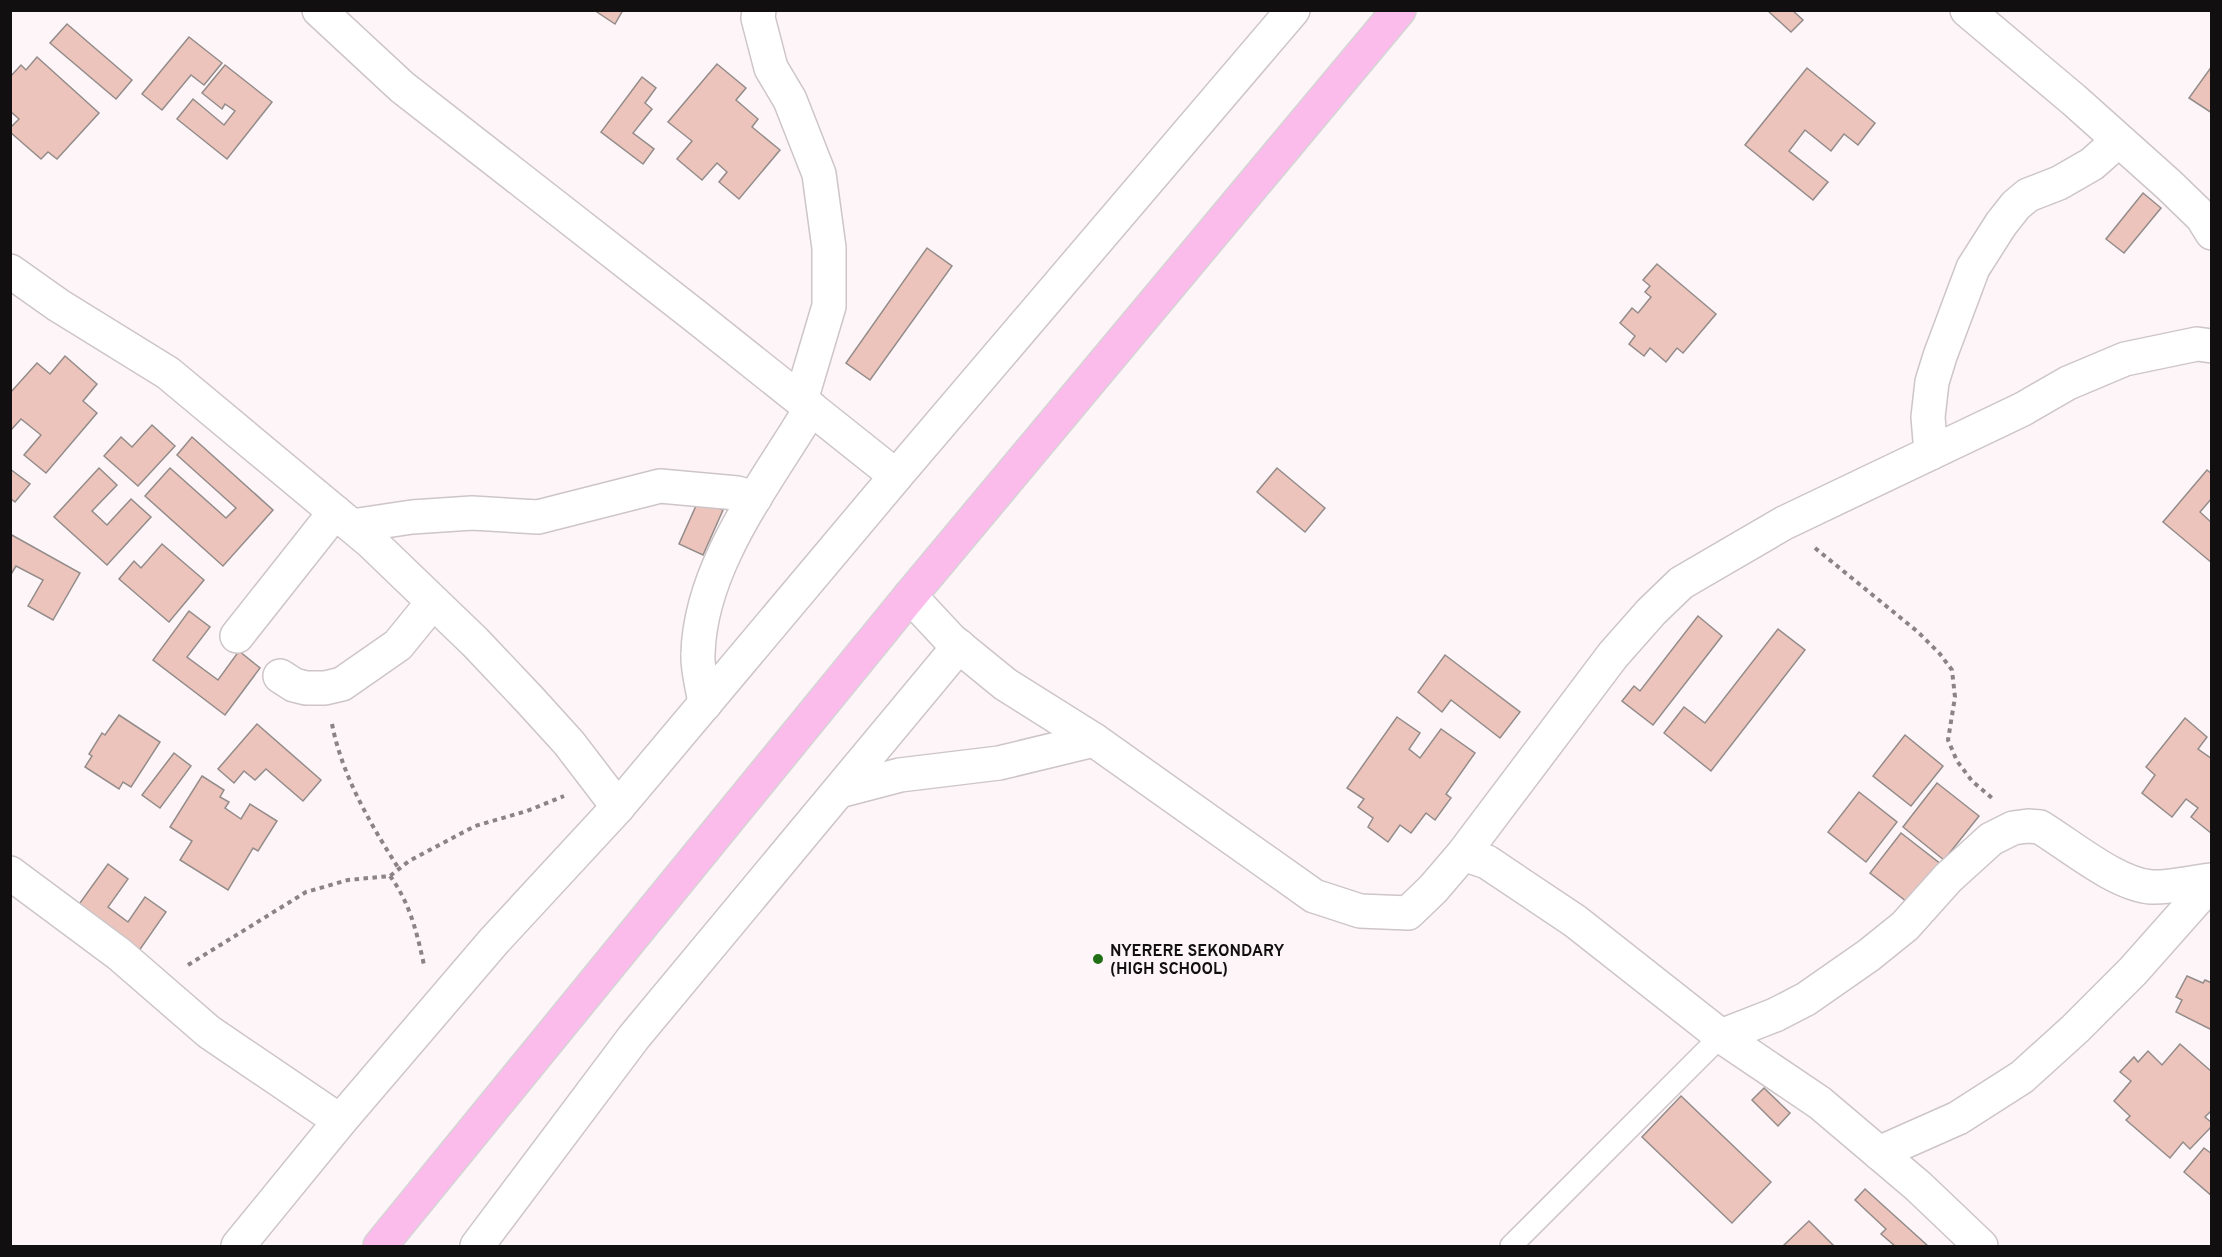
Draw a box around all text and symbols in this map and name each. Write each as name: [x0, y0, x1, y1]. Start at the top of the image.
place label: NYERERE SEKONDARY (HIGH SCHOOL): [1110, 942, 1284, 980]
marker: NYERERE SEKONDARY (HIGH SCHOOL): [1091, 952, 1105, 966]

